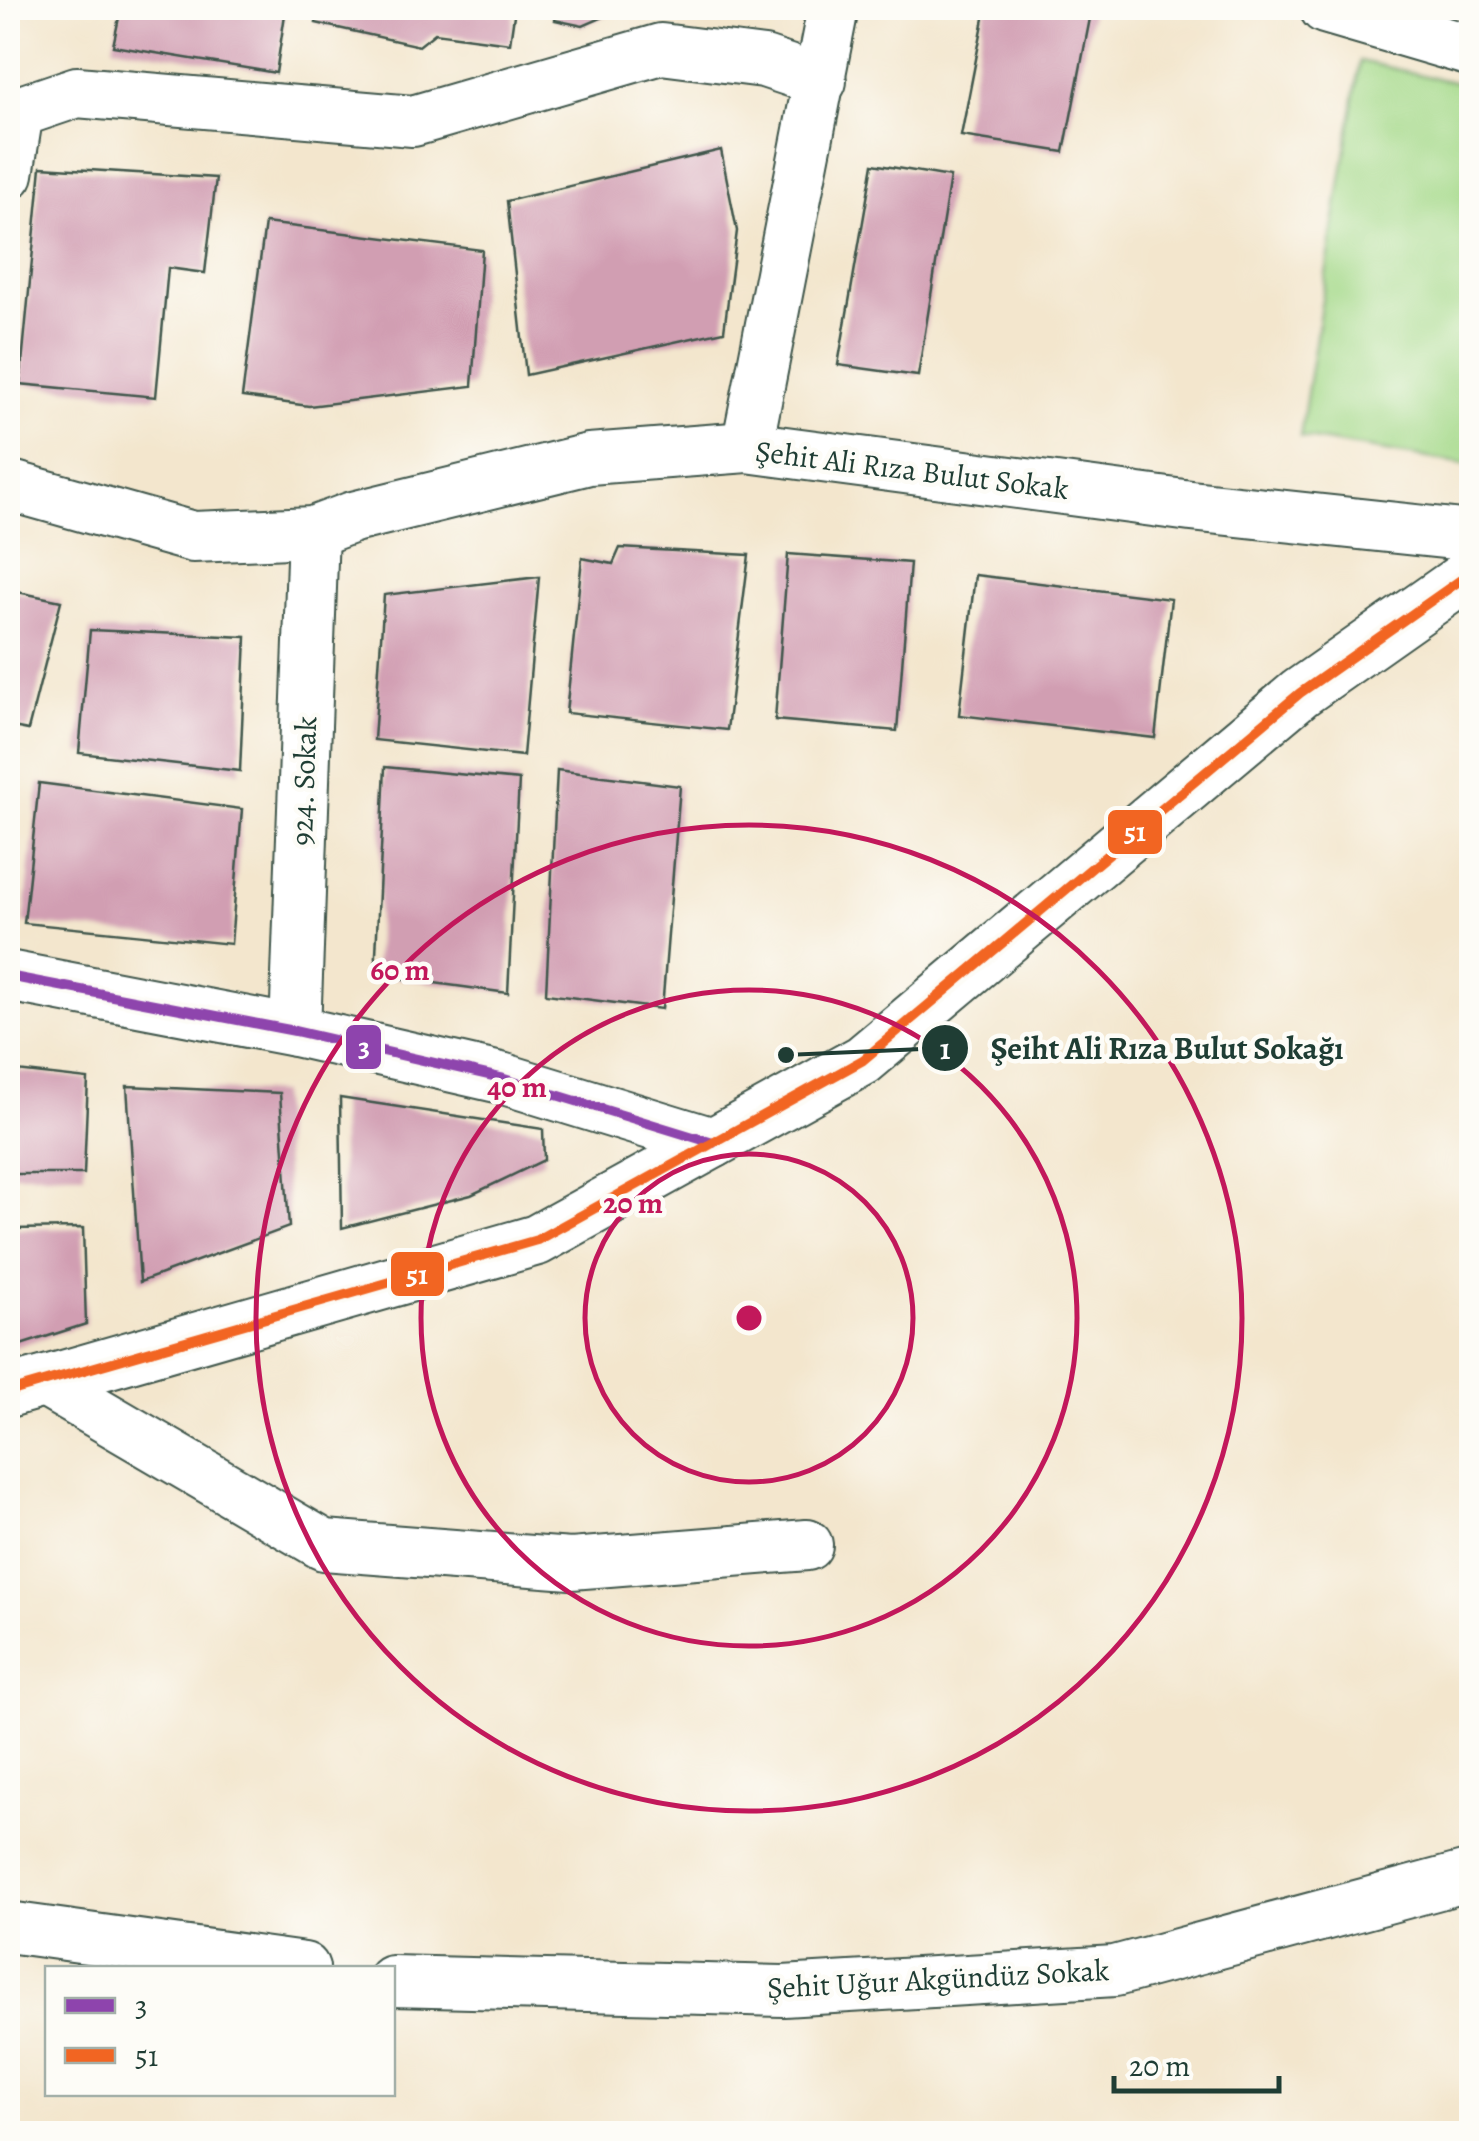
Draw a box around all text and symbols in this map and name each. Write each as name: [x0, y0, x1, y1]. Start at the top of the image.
street label: Şehit Ali Rıza Bulut Sokak: [753, 431, 1071, 509]
street label: 924. Sokak: [282, 716, 326, 846]
line badge: 51: [1106, 808, 1164, 856]
text: 51: [1124, 813, 1146, 851]
text: 60 m: [370, 950, 430, 990]
callout: Şeiht Ali Rıza Bulut Sokağı: [920, 1017, 1364, 1079]
line badge: 3: [344, 1023, 383, 1071]
text: Şeiht Ali Rıza Bulut Sokağı: [990, 1026, 1344, 1070]
text: 3: [358, 1028, 370, 1066]
text: 1: [940, 1029, 951, 1069]
text: 40 m: [487, 1067, 547, 1107]
text: 20 m: [603, 1183, 663, 1223]
line badge: 51: [389, 1250, 446, 1298]
text: 51: [406, 1256, 428, 1294]
centre of rings: [731, 1300, 767, 1336]
street label: Şehit Uğur Akgündüz Sokak: [766, 1950, 1110, 2008]
legend: [45, 1966, 395, 2096]
text: 3: [135, 1986, 147, 2026]
scale bar: [1114, 2031, 1279, 2093]
text: 51: [135, 2036, 158, 2076]
text: 20 m: [1129, 2046, 1190, 2086]

